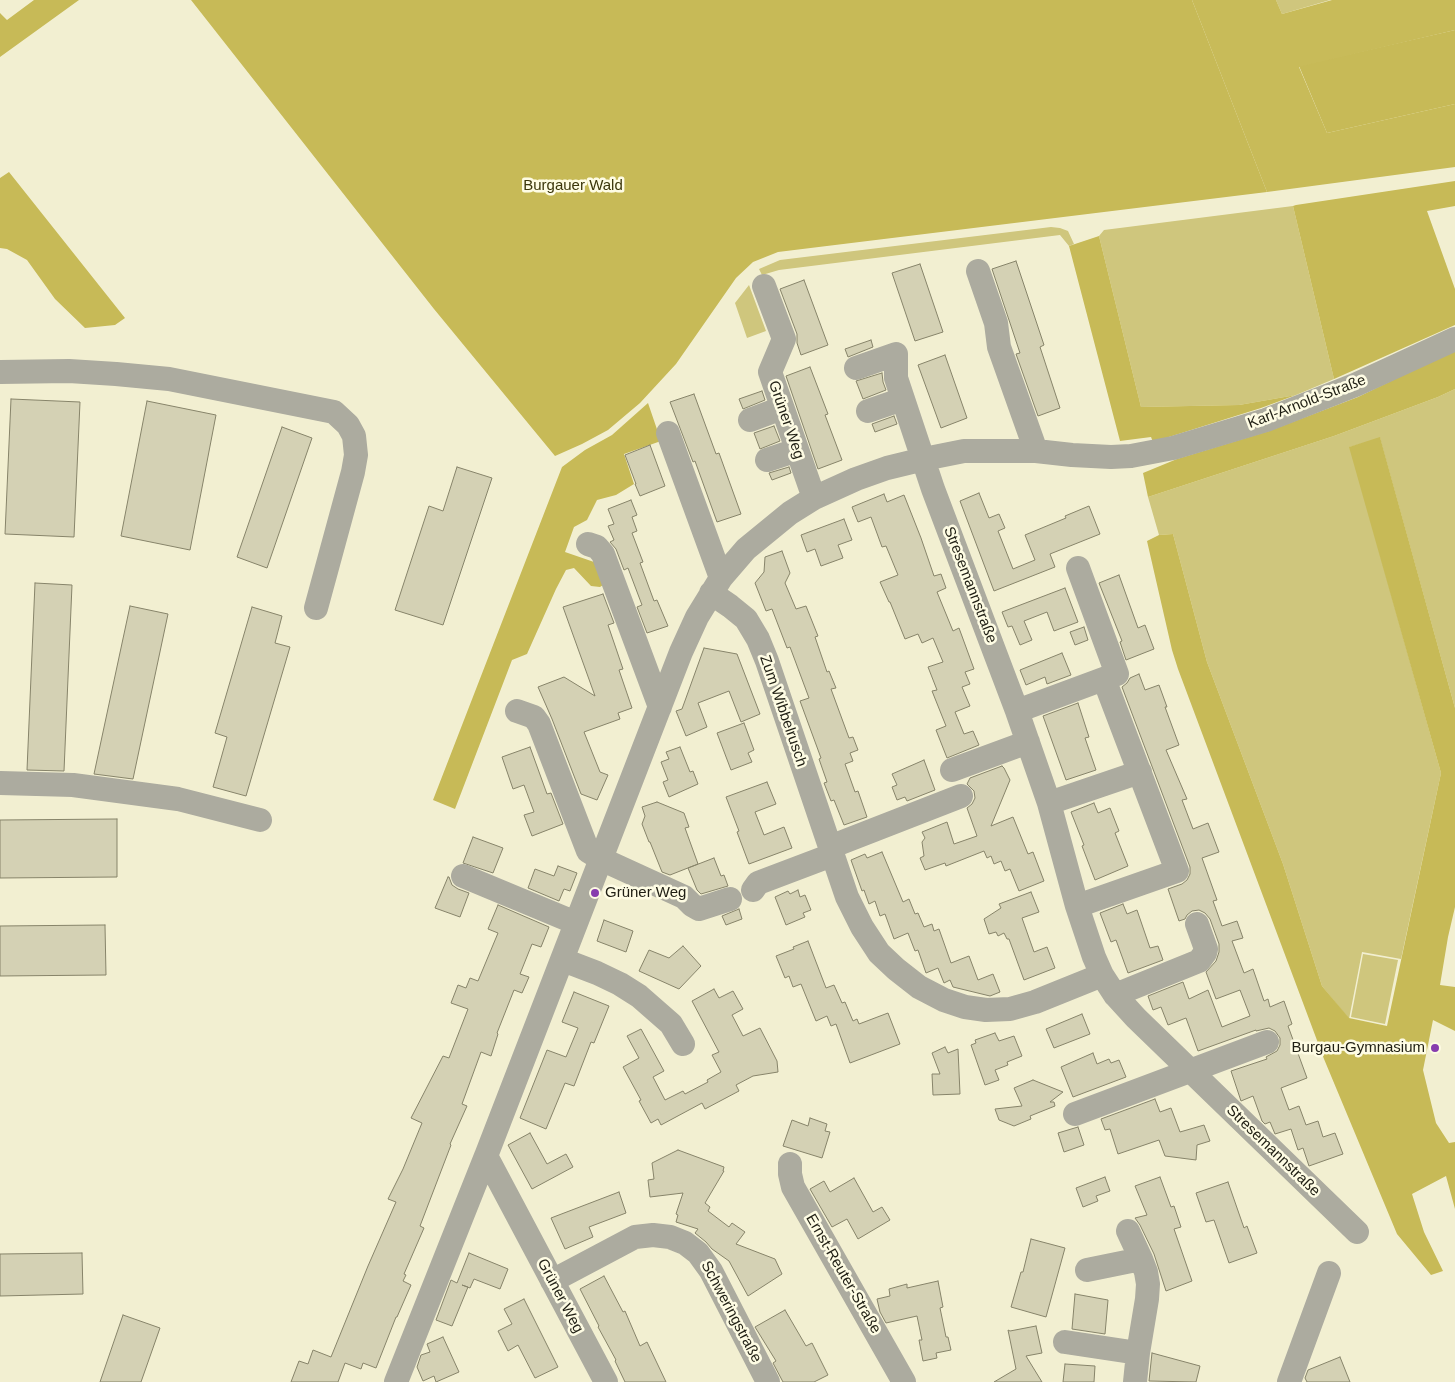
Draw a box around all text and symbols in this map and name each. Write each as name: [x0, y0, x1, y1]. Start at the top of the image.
park label: Burgauer Wald: [523, 177, 623, 195]
street label: Karl-Arnold-Straße: [1245, 371, 1369, 433]
street label: Grüner Weg: [764, 379, 808, 461]
street label: Stresemannstraße: [939, 524, 1001, 646]
street label: Zum Wibbelrusch: [755, 653, 811, 769]
place label: Grüner Weg: [605, 884, 686, 902]
marker: Grüner Weg: [589, 887, 601, 899]
place label: Burgau-Gymnasium: [1292, 1039, 1425, 1057]
marker: Burgau-Gymnasium: [1429, 1042, 1441, 1054]
street label: Stresemannstraße: [1222, 1102, 1324, 1200]
street label: Ernst-Reuter-Straße: [801, 1211, 885, 1337]
street label: Grüner Weg: [533, 1256, 587, 1336]
street label: Schweringstraße: [697, 1258, 765, 1366]

